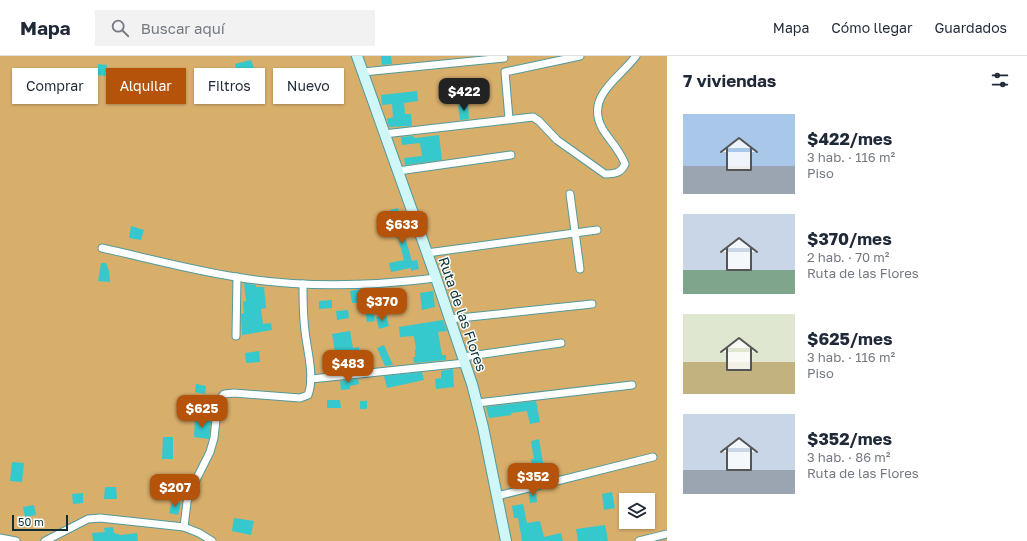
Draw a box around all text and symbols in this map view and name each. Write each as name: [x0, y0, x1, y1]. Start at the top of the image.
search box: [95, 10, 375, 46]
text: Mapa: [20, 16, 71, 39]
icon: search: [109, 17, 131, 39]
text: Buscar aquí: [141, 19, 225, 37]
text: Mapa: [773, 19, 809, 36]
text: Cómo llegar: [831, 19, 912, 36]
text: Guardados: [934, 19, 1007, 36]
chip: Comprar: [12, 68, 98, 104]
chip: Alquilar: [106, 68, 186, 104]
chip: Filtros: [194, 68, 265, 104]
chip: Nuevo: [273, 68, 344, 104]
icon: filters: [989, 69, 1011, 91]
text: 7 viviendas: [683, 70, 776, 91]
pin: $422: [440, 78, 488, 112]
text: $422: [448, 83, 480, 99]
text: $422/mes: [807, 128, 892, 149]
icon: home: [715, 130, 763, 178]
text: 3 hab. · 116 m²: [807, 149, 895, 165]
text: Piso: [807, 165, 834, 181]
pin: $633: [378, 211, 426, 245]
text: $633: [386, 216, 418, 232]
text: $370/mes: [807, 228, 892, 249]
icon: home: [715, 230, 763, 278]
text: 2 hab. · 70 m²: [807, 249, 890, 265]
street label: Ruta de las Flores: [435, 254, 491, 374]
text: Ruta de las Flores: [807, 265, 919, 281]
pin: $370: [358, 288, 406, 322]
text: $370: [366, 293, 398, 309]
text: $625/mes: [807, 328, 893, 349]
icon: home: [715, 330, 763, 378]
text: 3 hab. · 116 m²: [807, 349, 895, 365]
pin: $483: [324, 350, 372, 384]
text: $483: [331, 355, 365, 371]
text: Piso: [807, 365, 834, 381]
pin: $625: [178, 395, 226, 429]
text: $625: [186, 400, 218, 416]
text: $352/mes: [807, 428, 892, 449]
icon: home: [715, 430, 763, 478]
text: 3 hab. · 86 m²: [807, 449, 890, 465]
pin: $352: [509, 463, 557, 497]
text: Ruta de las Flores: [807, 465, 919, 481]
text: $352: [517, 468, 549, 484]
pin: $207: [151, 474, 199, 508]
text: $207: [159, 479, 191, 495]
map controls: [619, 493, 655, 529]
button: layers: [619, 493, 655, 529]
scale bar: [12, 513, 68, 532]
text: 50 m: [18, 515, 44, 528]

